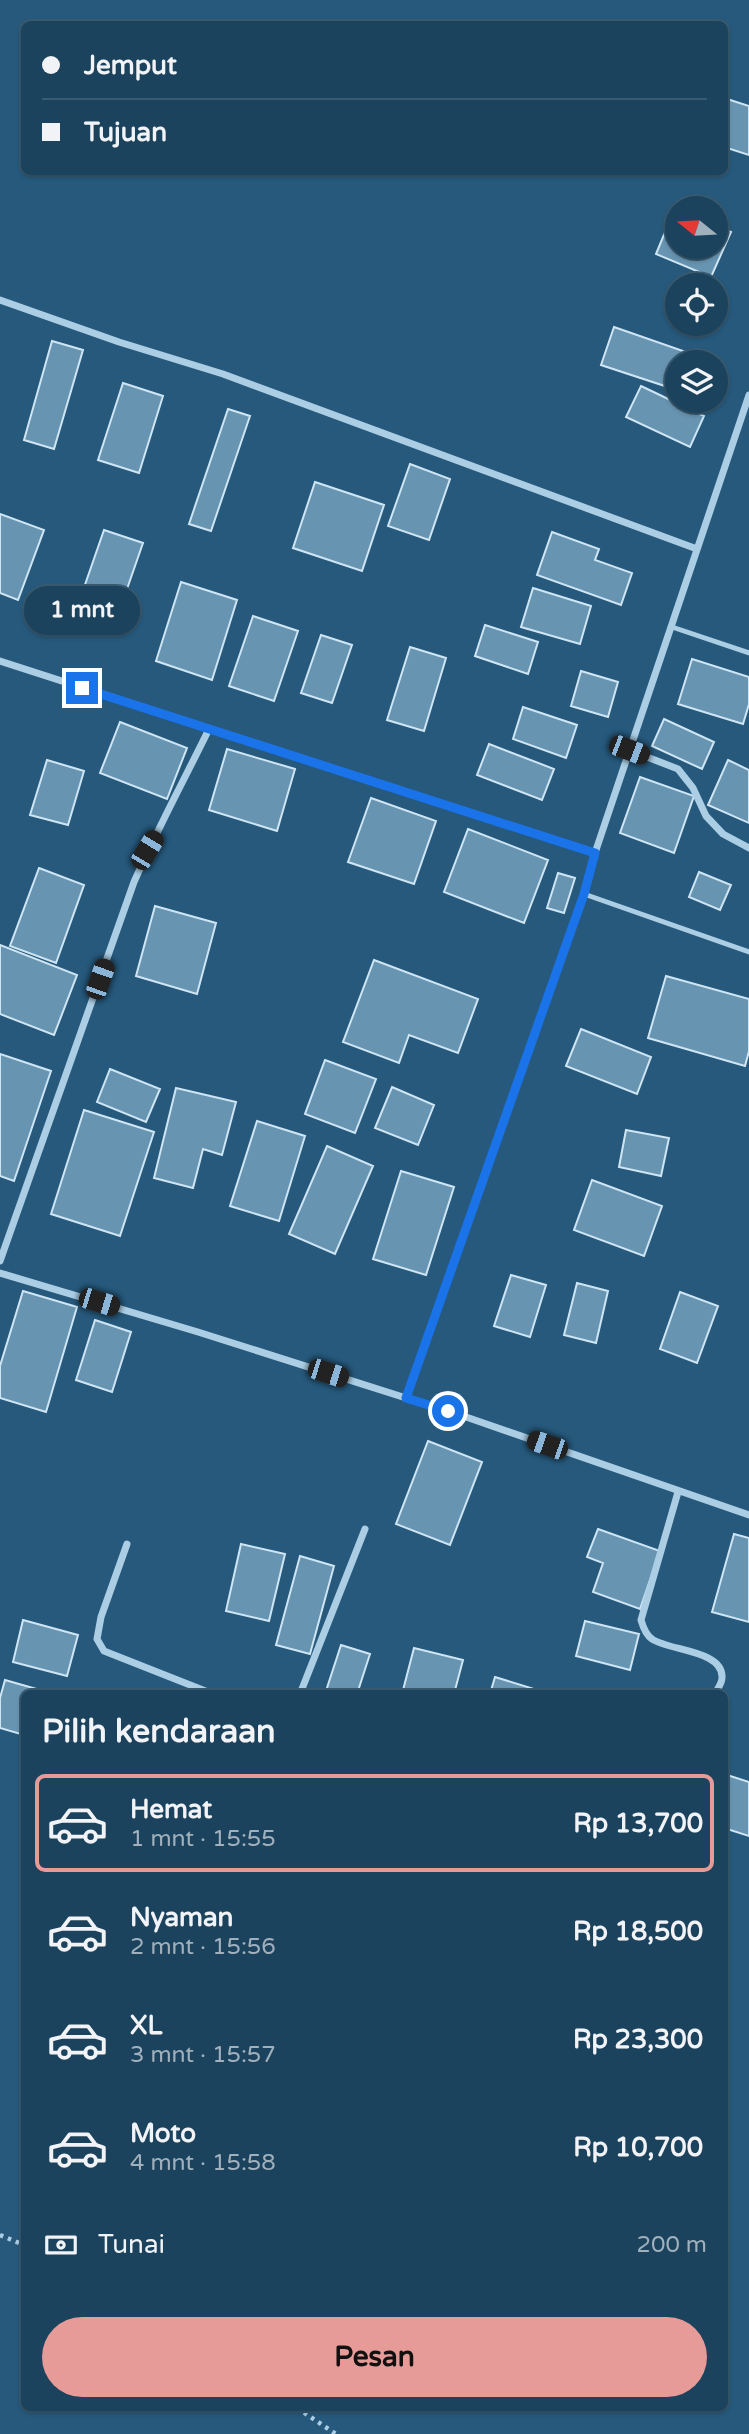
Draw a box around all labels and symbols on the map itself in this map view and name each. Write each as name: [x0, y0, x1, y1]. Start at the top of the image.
north arrow: [665, 196, 728, 259]
callout: 1 mnt: [24, 586, 140, 636]
route end: [66, 672, 98, 704]
car: [606, 733, 653, 767]
car: [128, 827, 167, 873]
car: [84, 956, 117, 1002]
car: [76, 1286, 123, 1318]
car: [305, 1357, 352, 1389]
route start: [432, 1395, 464, 1427]
car: [524, 1428, 571, 1462]

